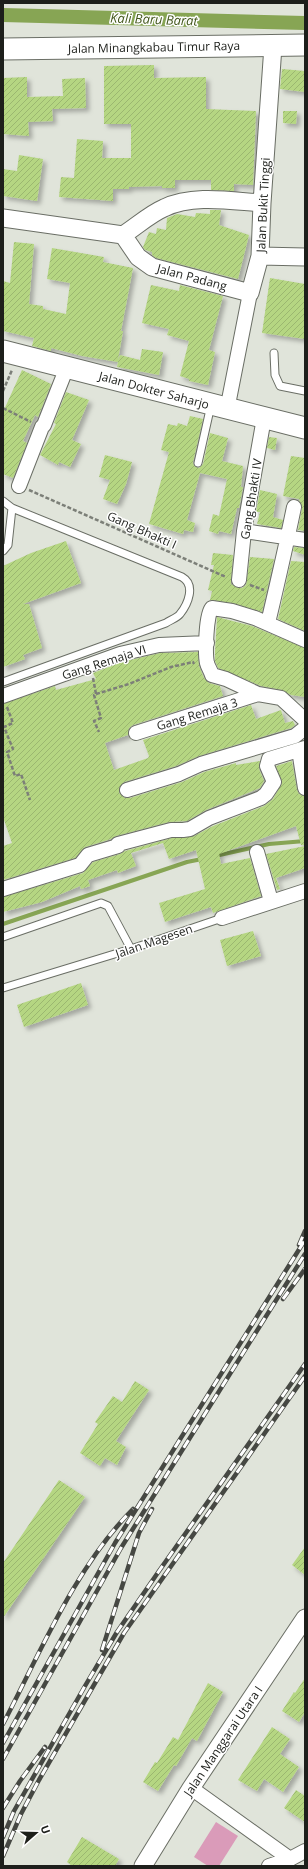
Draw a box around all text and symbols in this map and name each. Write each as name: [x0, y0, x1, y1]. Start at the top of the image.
water label: Kali Baru Barat: [110, 8, 199, 30]
street label: Jalan Minangkabau Timur Raya: [67, 37, 240, 57]
street label: Jalan Bukit Tinggi: [252, 157, 274, 254]
street label: Jalan Padang: [154, 259, 229, 295]
street label: Jalan Dokter Saharjo: [96, 367, 211, 413]
street label: Gang Bhakti IV: [236, 457, 266, 541]
street label: Gang Bhakti I: [105, 507, 179, 553]
street label: Gang Remaja VI: [60, 640, 148, 684]
street label: Gang Remaja 3: [154, 694, 240, 734]
street label: Jalan Magesen: [112, 920, 195, 962]
street label: Jalan Manggarai Utara I: [179, 1682, 266, 1800]
north arrow: [16, 1813, 56, 1853]
text: U: [37, 1823, 54, 1836]

